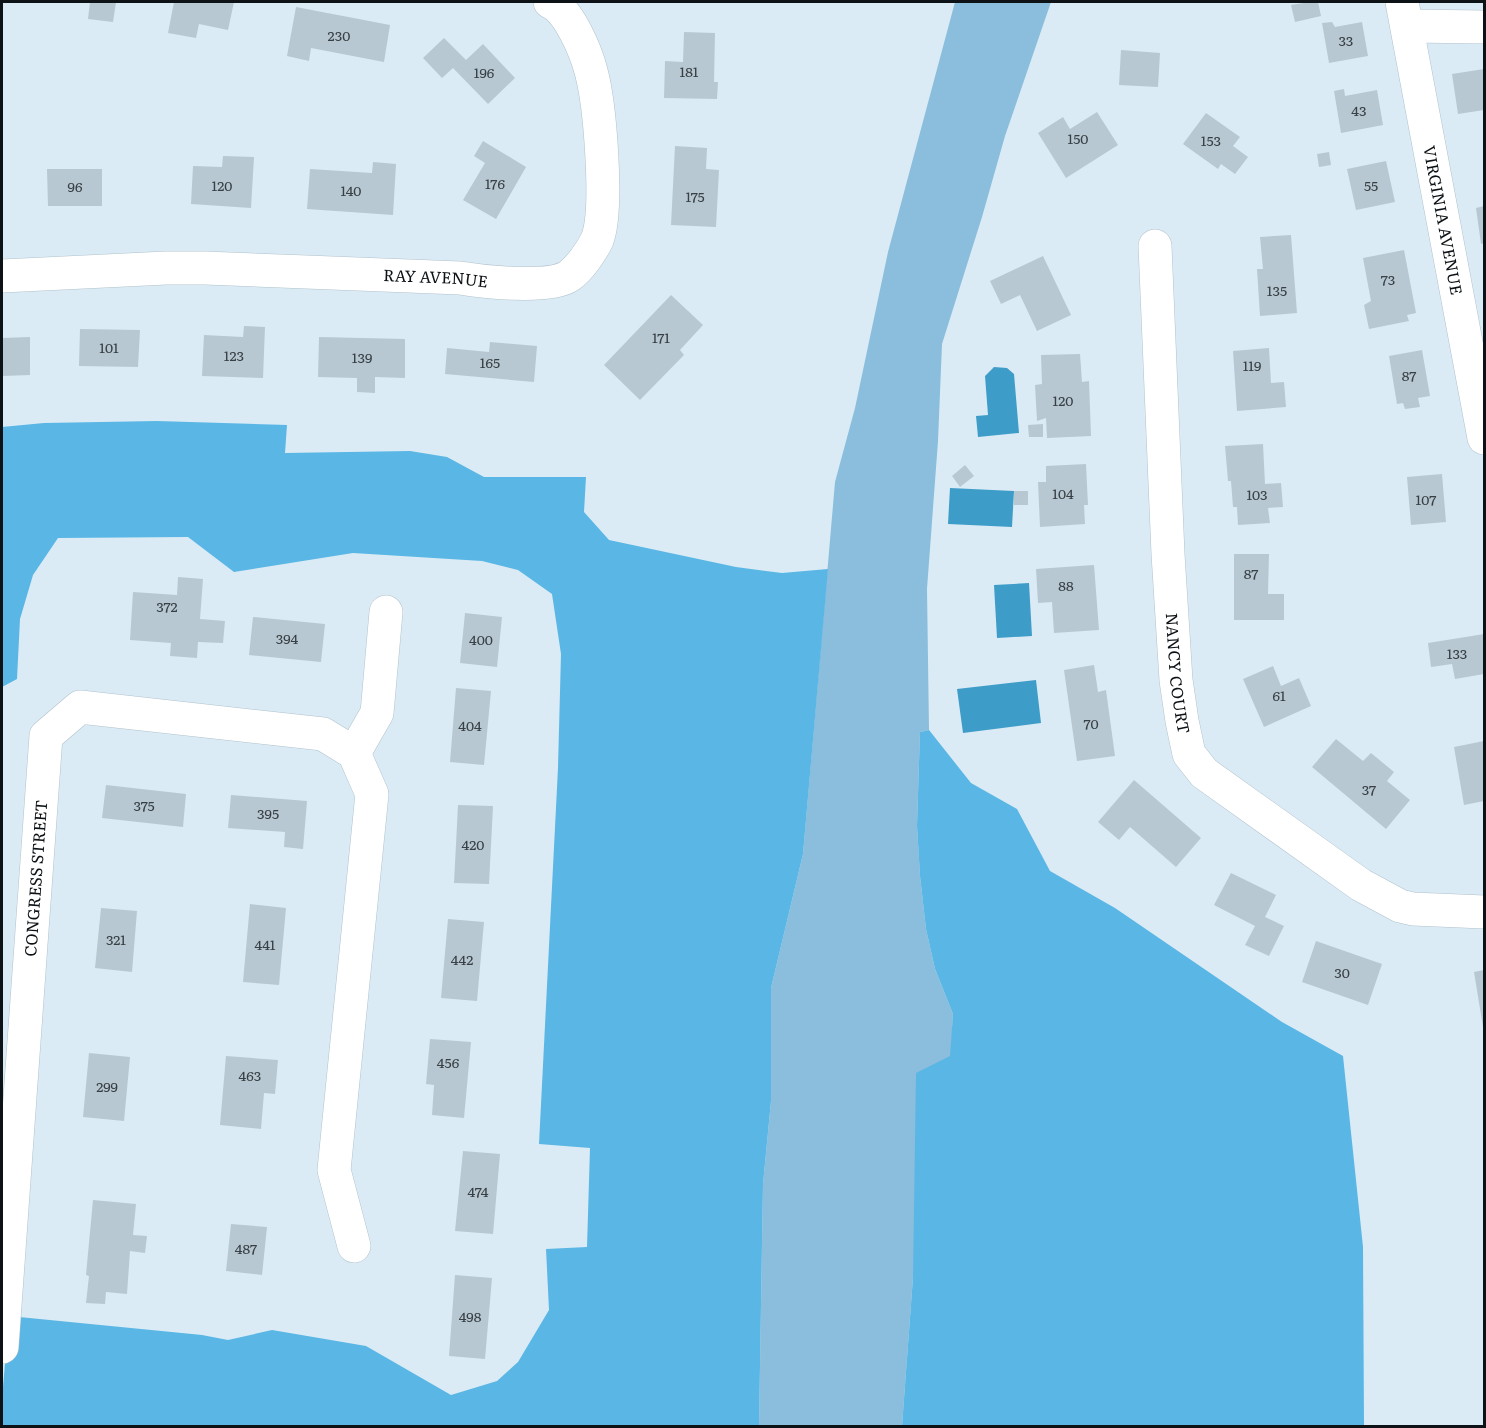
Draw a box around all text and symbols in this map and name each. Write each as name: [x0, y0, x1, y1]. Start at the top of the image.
house number: 230: [328, 25, 350, 45]
house number: 33: [1339, 30, 1353, 50]
house number: 181: [679, 61, 699, 81]
house number: 196: [474, 62, 495, 82]
house number: 43: [1351, 100, 1367, 120]
house number: 150: [1068, 128, 1088, 148]
house number: 153: [1201, 130, 1221, 150]
street label: VIRGINIA AVENUE: [1418, 143, 1470, 297]
house number: 176: [485, 173, 505, 193]
house number: 120: [212, 175, 232, 195]
house number: 55: [1364, 175, 1378, 195]
house number: 96: [68, 176, 83, 196]
house number: 140: [341, 180, 361, 200]
house number: 175: [685, 186, 705, 206]
street label: RAY AVENUE: [383, 262, 489, 293]
house number: 73: [1381, 269, 1395, 289]
house number: 135: [1267, 280, 1287, 300]
house number: 171: [652, 327, 670, 347]
house number: 101: [99, 337, 119, 357]
house number: 123: [224, 345, 244, 365]
house number: 139: [352, 347, 372, 367]
house number: 165: [480, 352, 500, 372]
house number: 119: [1243, 355, 1261, 375]
house number: 87: [1402, 365, 1416, 385]
house number: 120: [1053, 390, 1073, 410]
house number: 104: [1052, 483, 1074, 503]
house number: 103: [1246, 484, 1268, 504]
house number: 107: [1416, 489, 1436, 509]
house number: 87: [1244, 563, 1258, 583]
house number: 88: [1058, 575, 1074, 595]
house number: 372: [156, 596, 178, 616]
street label: NANCY COURT: [1161, 612, 1197, 736]
house number: 394: [276, 628, 299, 648]
house number: 400: [469, 629, 493, 649]
house number: 133: [1447, 643, 1467, 663]
house number: 61: [1272, 685, 1286, 705]
house number: 70: [1083, 713, 1099, 733]
house number: 404: [458, 715, 482, 735]
house number: 37: [1362, 779, 1376, 799]
house number: 375: [133, 795, 155, 815]
street label: CONGRESS STREET: [17, 799, 52, 957]
house number: 395: [257, 803, 279, 823]
house number: 420: [462, 834, 484, 854]
house number: 321: [106, 929, 126, 949]
house number: 441: [254, 934, 276, 954]
house number: 442: [451, 949, 473, 969]
house number: 30: [1334, 962, 1350, 982]
house number: 456: [437, 1052, 460, 1072]
house number: 463: [239, 1065, 261, 1085]
house number: 299: [96, 1076, 118, 1096]
house number: 474: [467, 1181, 489, 1201]
house number: 487: [235, 1238, 257, 1258]
house number: 498: [459, 1306, 482, 1326]

